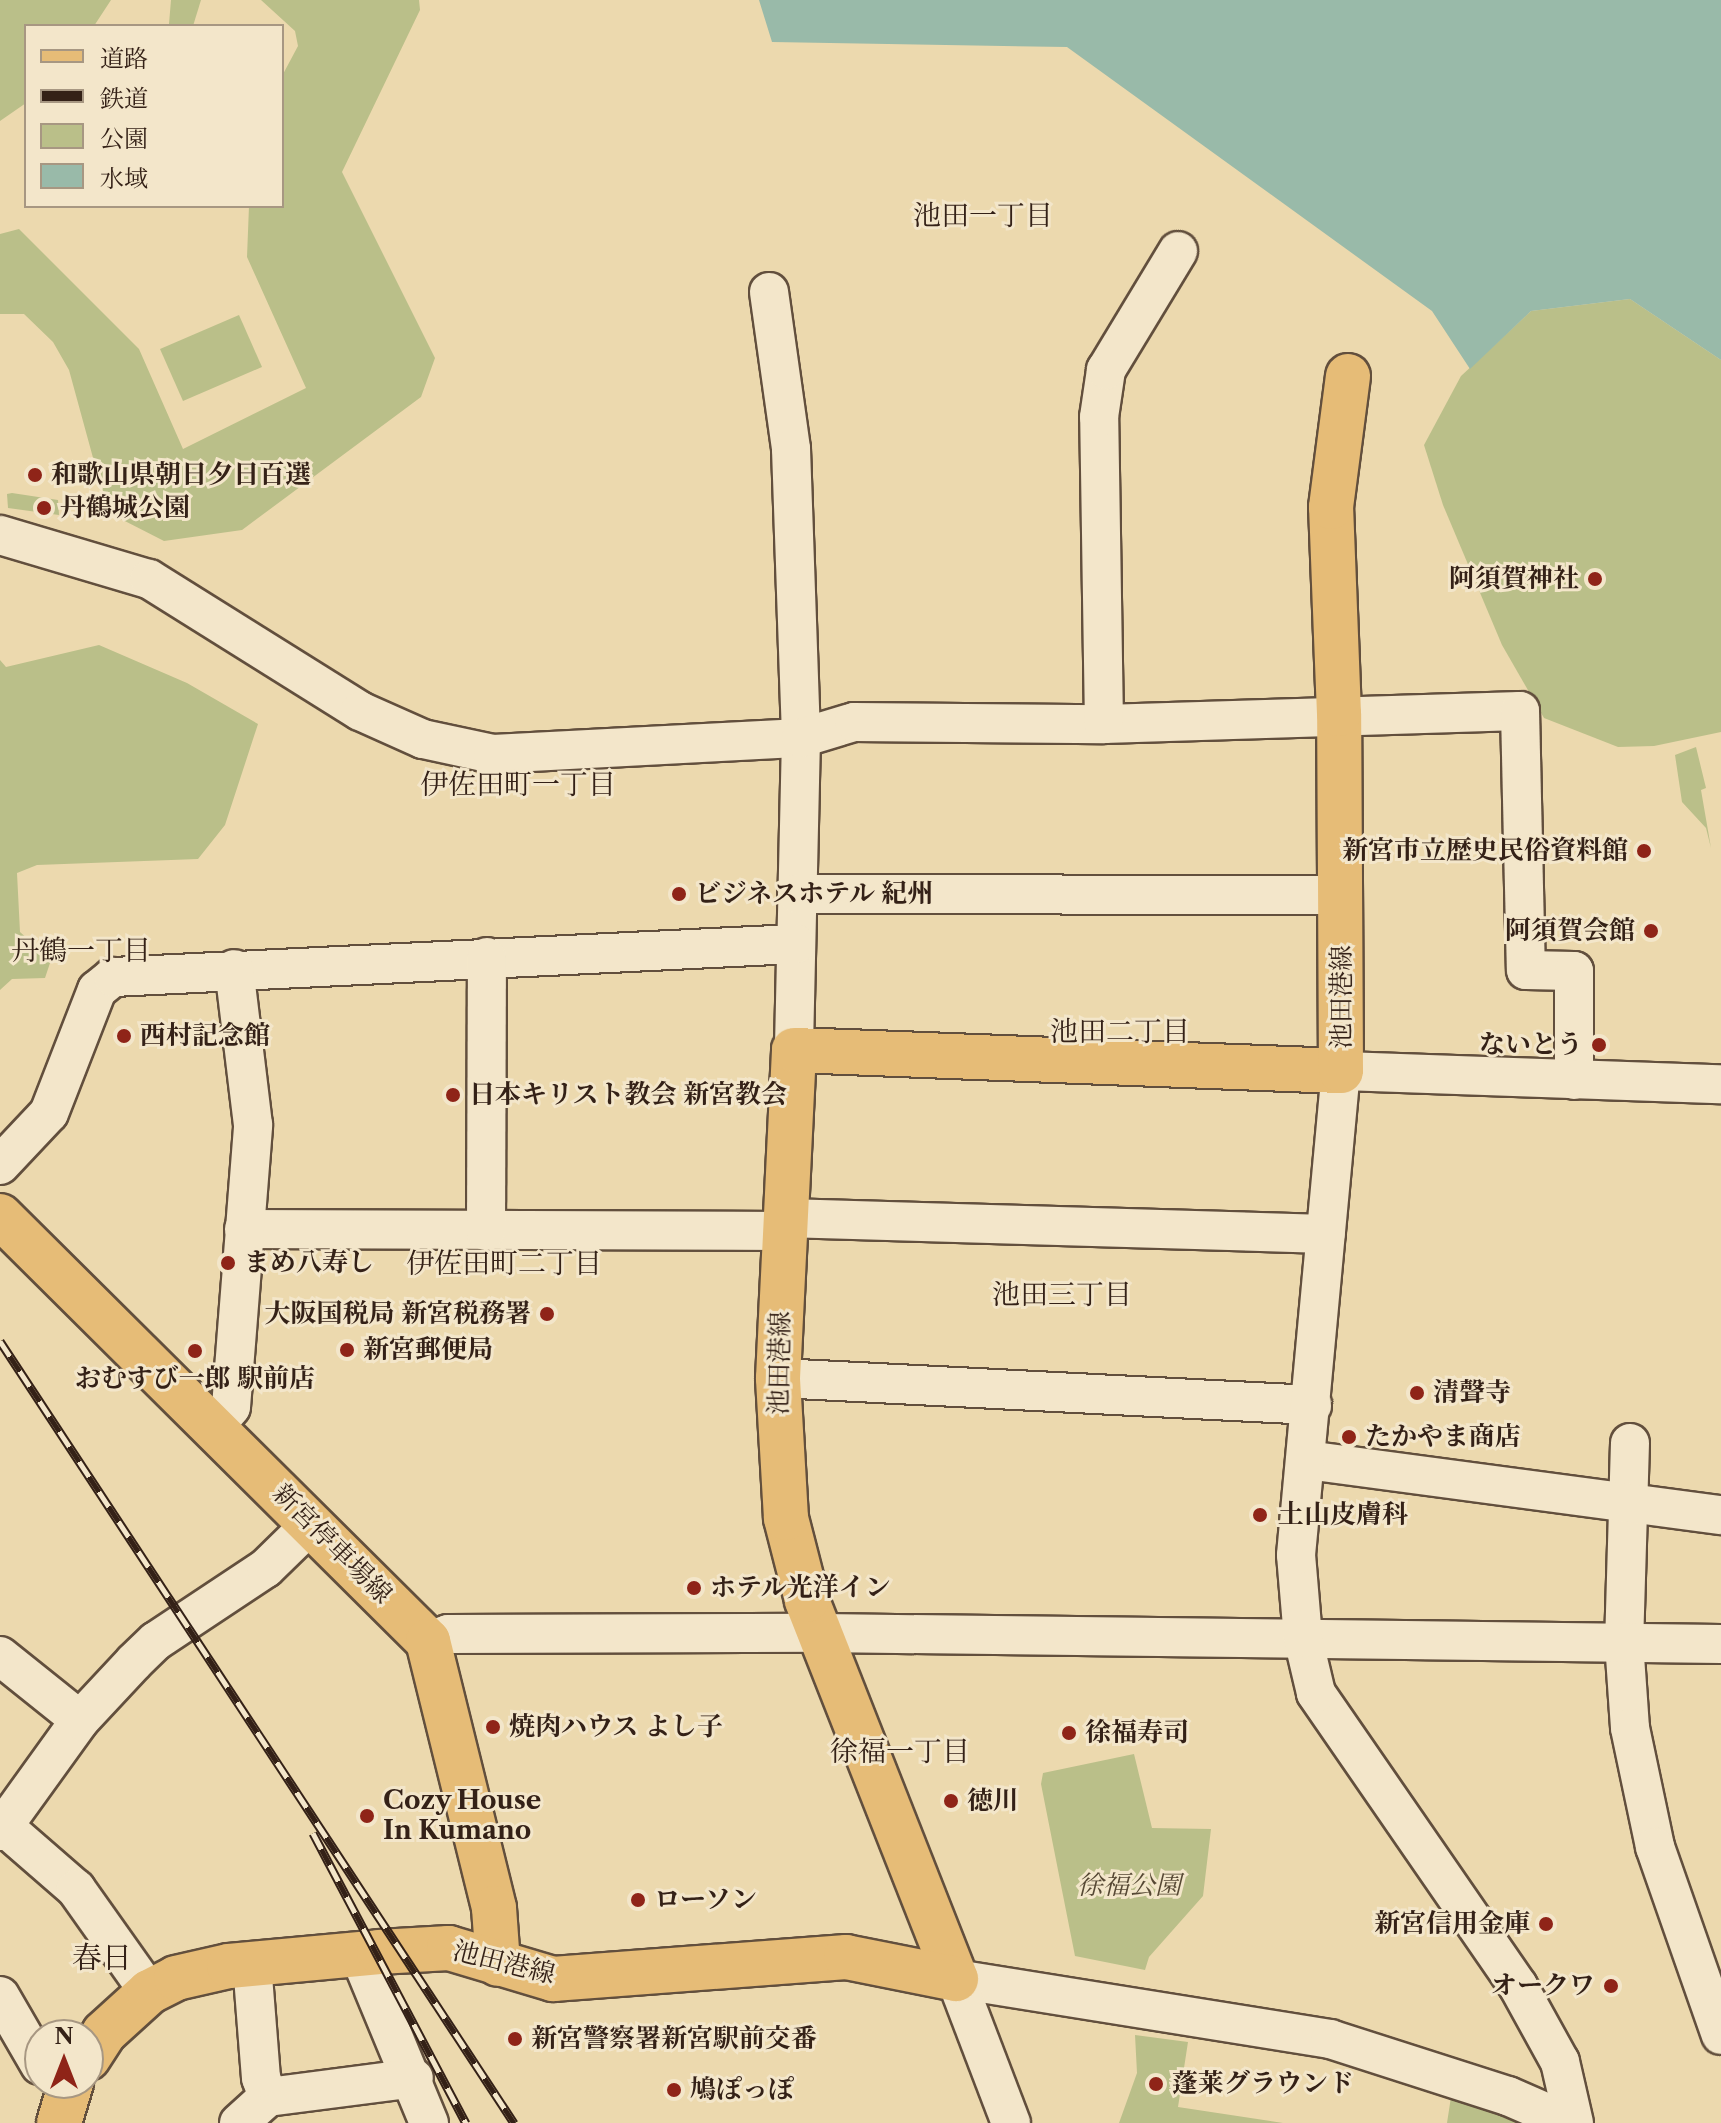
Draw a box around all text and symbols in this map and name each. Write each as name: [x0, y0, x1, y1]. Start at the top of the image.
legend: [24, 24, 284, 208]
text: 道路: [100, 44, 148, 73]
text: 鉄道: [100, 84, 148, 113]
text: 公園: [100, 124, 148, 153]
text: 水域: [100, 164, 148, 193]
district label: 池田一丁目: [913, 198, 1053, 232]
place label: 和歌山県朝日夕日百選: [51, 459, 311, 491]
marker: 和歌山県朝日夕日百選: [26, 466, 44, 484]
place label: 丹鶴城公園: [60, 492, 190, 524]
marker: 丹鶴城公園: [35, 499, 53, 517]
place label: 阿須賀神社: [1449, 563, 1579, 595]
marker: 阿須賀神社: [1586, 570, 1604, 588]
district label: 伊佐田町一丁目: [420, 767, 616, 801]
place label: 新宮市立歴史民俗資料館: [1342, 835, 1628, 867]
marker: 新宮市立歴史民俗資料館: [1635, 842, 1653, 860]
place label: ビジネスホテル 紀州: [695, 878, 936, 910]
marker: ビジネスホテル 紀州: [670, 885, 688, 903]
place label: 阿須賀会館: [1505, 915, 1635, 947]
marker: 阿須賀会館: [1642, 922, 1660, 940]
district label: 丹鶴一丁目: [11, 933, 151, 967]
street label: 池田港線: [1326, 945, 1358, 1049]
district label: 池田二丁目: [1050, 1014, 1190, 1048]
place label: 西村記念館: [140, 1020, 270, 1052]
marker: 西村記念館: [115, 1027, 133, 1045]
place label: ないとう: [1479, 1029, 1583, 1061]
marker: ないとう: [1590, 1036, 1608, 1054]
place label: 日本キリスト教会 新宮教会: [469, 1079, 788, 1111]
marker: 日本キリスト教会 新宮教会: [444, 1086, 462, 1104]
district label: 伊佐田町二丁目: [406, 1246, 602, 1280]
place label: まめ八寿し: [244, 1247, 374, 1279]
marker: まめ八寿し: [219, 1254, 237, 1272]
district label: 池田三丁目: [992, 1277, 1132, 1311]
place label: 大阪国税局 新宮税務署: [264, 1298, 531, 1330]
marker: 大阪国税局 新宮税務署: [538, 1305, 556, 1323]
street label: 池田港線: [763, 1311, 797, 1415]
place label: 新宮郵便局: [363, 1334, 493, 1366]
marker: 新宮郵便局: [338, 1341, 356, 1359]
marker: おむすび一郎 駅前店: [186, 1342, 204, 1360]
place label: おむすび一郎 駅前店: [75, 1363, 315, 1395]
place label: 清聲寺: [1433, 1377, 1511, 1409]
marker: 清聲寺: [1408, 1384, 1426, 1402]
place label: たかやま商店: [1365, 1421, 1521, 1453]
marker: たかやま商店: [1340, 1428, 1358, 1446]
street label: 新宮停車場線: [266, 1478, 398, 1610]
place label: 土山皮膚科: [1278, 1499, 1408, 1531]
marker: 土山皮膚科: [1249, 1504, 1271, 1526]
place label: ホテル光洋イン: [710, 1572, 892, 1604]
marker: ホテル光洋イン: [685, 1579, 703, 1597]
place label: 焼肉ハウス よし子: [509, 1711, 724, 1743]
place label: 徐福寿司: [1085, 1717, 1189, 1749]
marker: 焼肉ハウス よし子: [484, 1718, 502, 1736]
marker: 徐福寿司: [1060, 1724, 1078, 1742]
district label: 徐福一丁目: [830, 1734, 970, 1768]
place label: Cozy House In Kumano: [383, 1785, 542, 1846]
place label: 徳川: [967, 1785, 1019, 1817]
marker: 徳川: [942, 1792, 960, 1810]
marker: Cozy House In Kumano: [358, 1807, 376, 1825]
park label: 徐福公園: [1077, 1870, 1181, 1902]
place label: ローソン: [654, 1884, 758, 1916]
marker: ローソン: [629, 1891, 647, 1909]
place label: 新宮信用金庫: [1374, 1908, 1530, 1940]
marker: 新宮信用金庫: [1537, 1915, 1555, 1933]
street label: 池田港線: [450, 1935, 558, 1991]
district label: 春日: [72, 1940, 132, 1976]
place label: オークワ: [1491, 1970, 1595, 2002]
marker: オークワ: [1602, 1977, 1620, 1995]
north arrow: [24, 2019, 104, 2099]
text: N: [54, 2023, 74, 2050]
place label: 新宮警察署新宮駅前交番: [531, 2023, 817, 2055]
marker: 新宮警察署新宮駅前交番: [506, 2030, 524, 2048]
place label: 蓬莱グラウンド: [1172, 2068, 1354, 2100]
place label: 鳩ぽっぽ: [690, 2074, 794, 2106]
marker: 蓬莱グラウンド: [1147, 2075, 1165, 2093]
marker: 鳩ぽっぽ: [665, 2081, 683, 2099]

